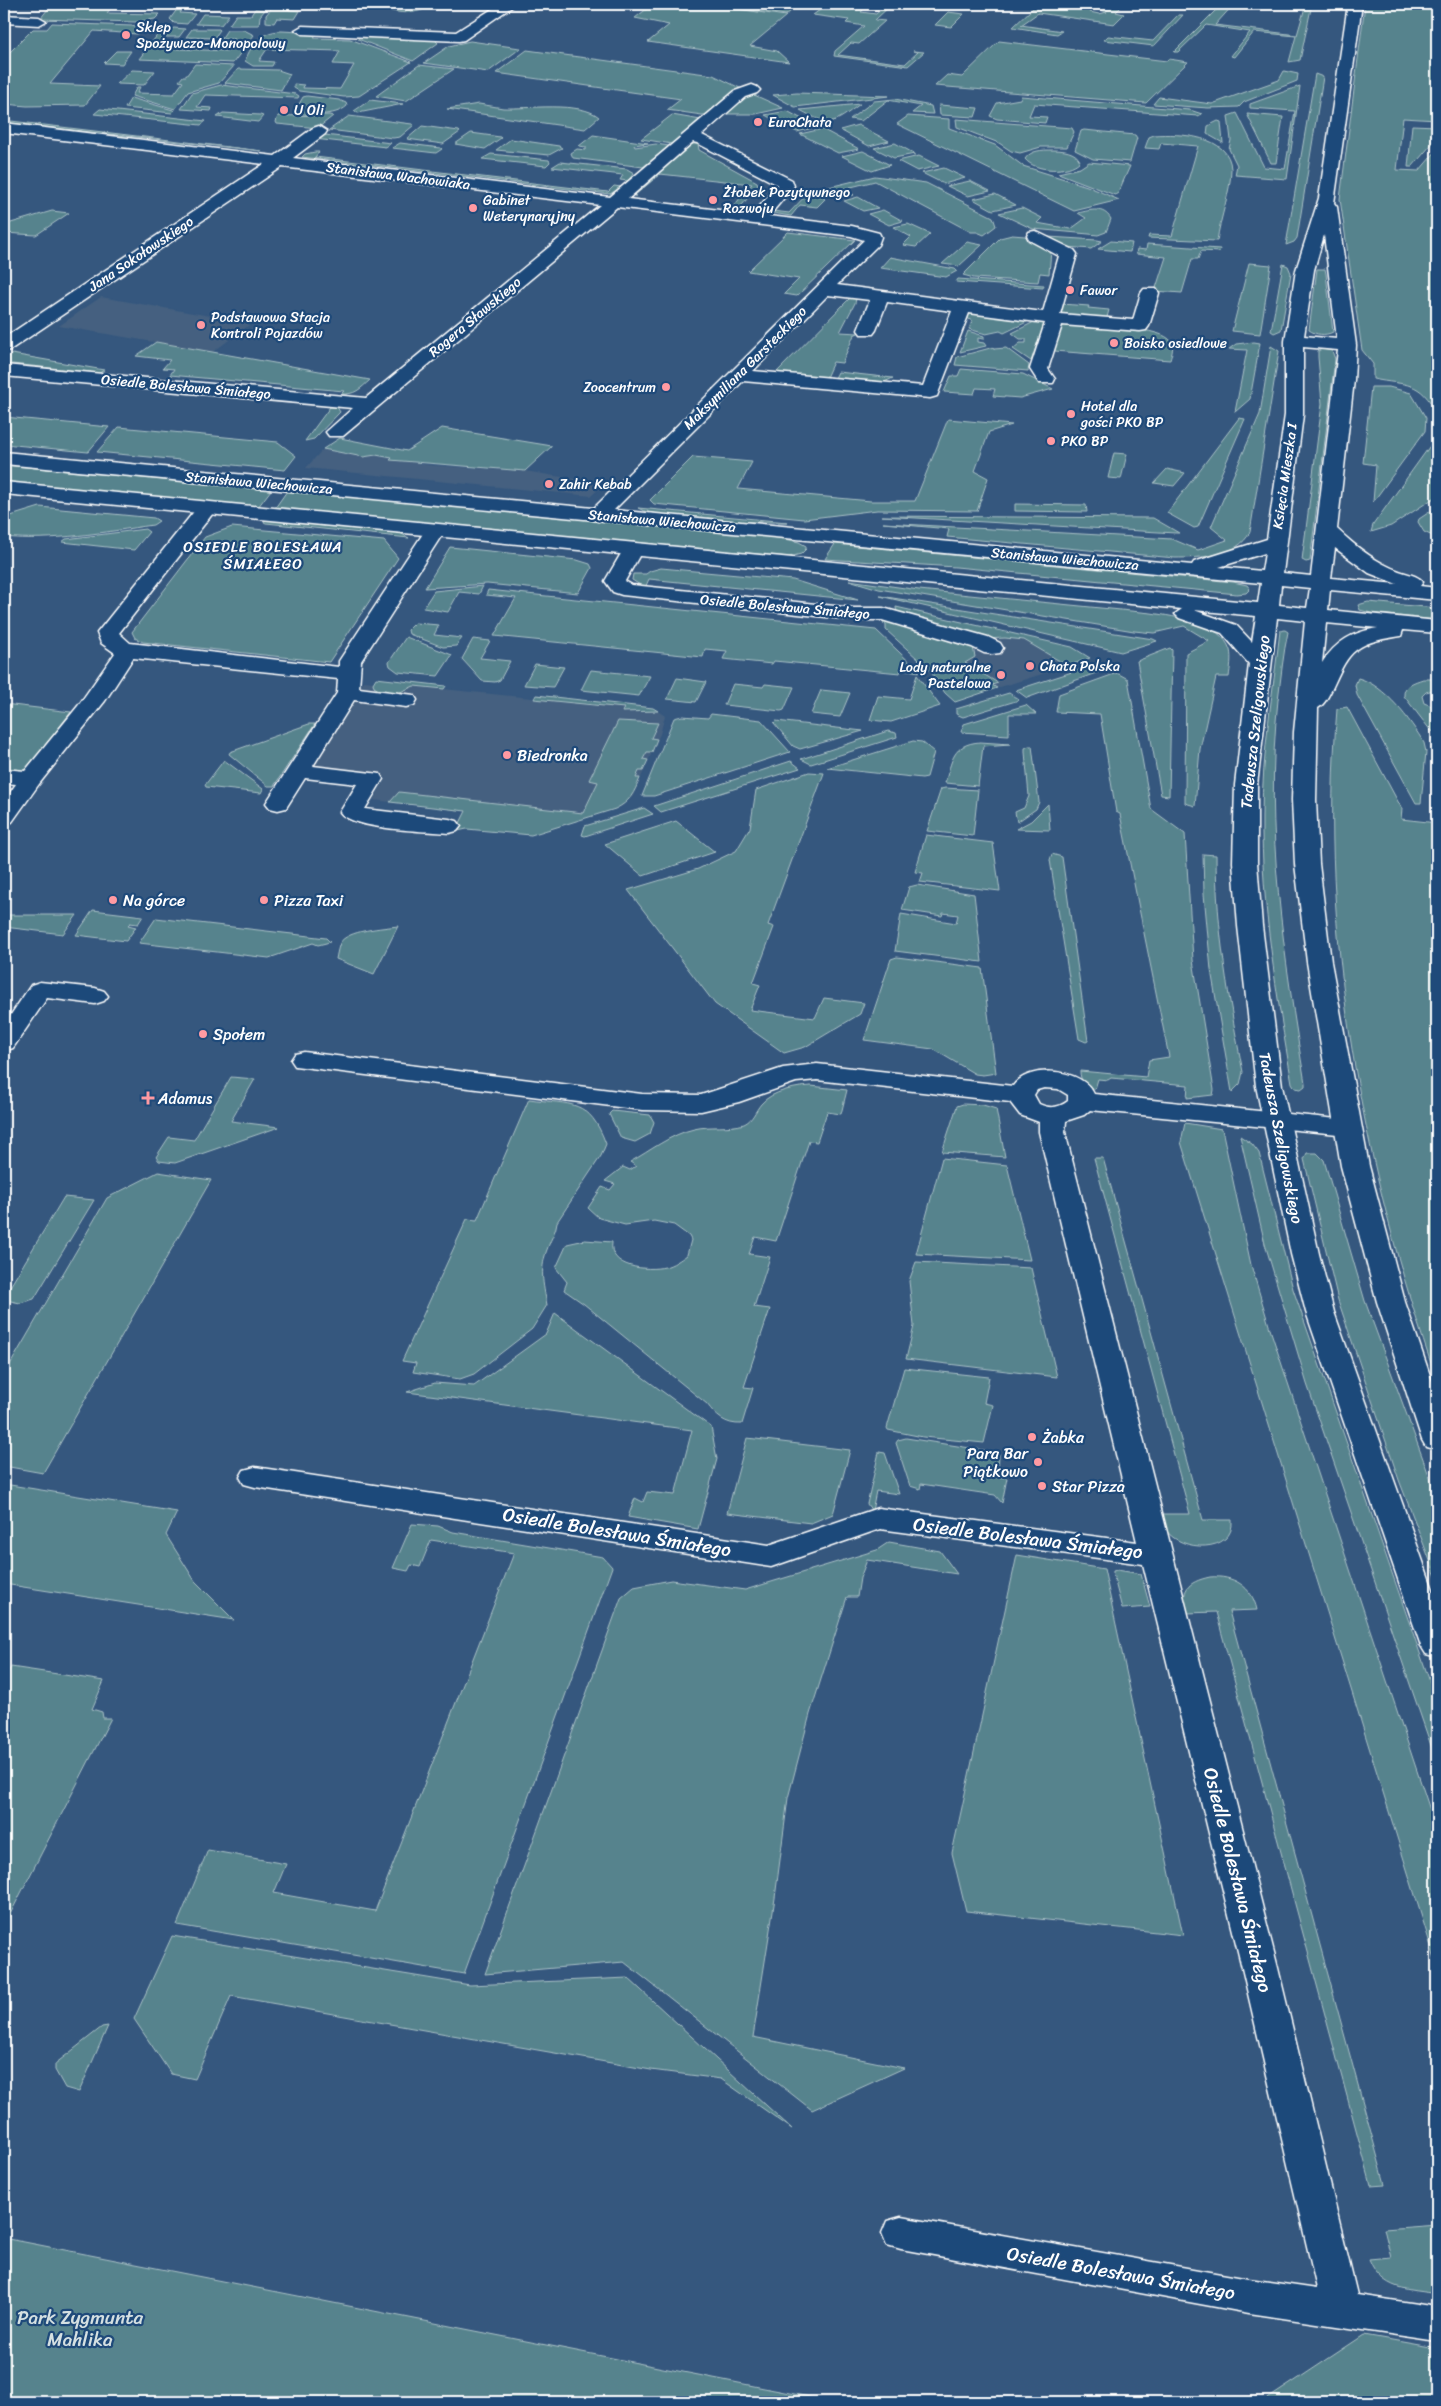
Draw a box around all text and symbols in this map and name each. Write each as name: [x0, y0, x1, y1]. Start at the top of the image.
place label: Sklep Spożywczo-Monopolowy: [136, 15, 286, 56]
marker: Sklep Spożywczo-Monopolowy: [120, 29, 132, 41]
place label: U Oli: [294, 98, 325, 123]
marker: U Oli: [278, 104, 290, 116]
place label: EuroChata: [768, 110, 832, 135]
marker: EuroChata: [752, 116, 764, 128]
street label: Stanisława Wachowiaka: [324, 155, 472, 197]
place label: Żłobek Pozytywnego Rozwoju: [723, 180, 850, 221]
place label: Gabinet Weterynaryjny: [483, 188, 576, 229]
marker: Żłobek Pozytywnego Rozwoju: [707, 194, 719, 206]
marker: Gabinet Weterynaryjny: [467, 202, 479, 214]
street label: Jana Sokołowskiego: [82, 209, 199, 299]
street label: Rogera Sławskiego: [423, 270, 527, 364]
place label: Fawor: [1080, 278, 1118, 303]
marker: Fawor: [1064, 284, 1076, 296]
street label: Maksymiliana Garsteckiego: [677, 300, 813, 436]
place label: Podstawowa Stacja Kontroli Pojazdów: [211, 305, 330, 346]
marker: Podstawowa Stacja Kontroli Pojazdów: [195, 319, 207, 331]
place label: Boisko osiedlowe: [1124, 331, 1227, 356]
marker: Boisko osiedlowe: [1108, 337, 1120, 349]
street label: Osiedle Bolesława Śmiałego: [100, 367, 272, 407]
place label: Zoocentrum: [583, 375, 656, 400]
marker: Zoocentrum: [660, 381, 672, 393]
place label: Hotel dla gości PKO BP: [1080, 394, 1164, 435]
marker: Hotel dla gości PKO BP: [1065, 408, 1077, 420]
street label: Księcia Mieszka I: [1265, 420, 1305, 531]
place label: PKO BP: [1061, 429, 1109, 454]
marker: PKO BP: [1045, 435, 1057, 447]
street label: Stanisława Wiechowicza: [184, 464, 334, 502]
place label: Zahir Kebab: [559, 472, 632, 497]
marker: Zahir Kebab: [543, 478, 555, 490]
street label: Stanisława Wiechowicza: [587, 502, 737, 540]
district label: OSIEDLE BOLESŁAWA ŚMIAŁEGO: [183, 534, 343, 577]
street label: Stanisława Wiechowicza: [990, 540, 1140, 578]
street label: Osiedle Bolesława Śmiałego: [699, 587, 871, 627]
street label: Tadeusza Szeligowskiego: [1231, 634, 1279, 810]
place label: Chata Polska: [1040, 654, 1120, 679]
place label: Lody naturalne Pastelowa: [899, 655, 991, 696]
marker: Chata Polska: [1024, 660, 1036, 672]
marker: Lody naturalne Pastelowa: [995, 669, 1007, 681]
place label: Biedronka: [517, 741, 588, 770]
marker: Biedronka: [501, 749, 513, 761]
place label: Na górce: [123, 886, 185, 915]
place label: Pizza Taxi: [274, 886, 344, 915]
marker: Na górce: [107, 894, 119, 906]
marker: Pizza Taxi: [258, 894, 270, 906]
place label: Społem: [213, 1020, 265, 1049]
marker: Społem: [197, 1028, 209, 1040]
street label: Tadeusza Szeligowskiego: [1250, 1050, 1312, 1226]
place label: Adamus: [157, 1084, 213, 1113]
marker: Adamus: [142, 1092, 154, 1104]
place label: Żabka: [1042, 1423, 1085, 1452]
marker: Żabka: [1026, 1431, 1038, 1443]
place label: Para Bar Piątkowo: [963, 1439, 1029, 1486]
marker: Para Bar Piątkowo: [1032, 1456, 1044, 1468]
place label: Star Pizza: [1052, 1472, 1125, 1501]
marker: Star Pizza: [1036, 1480, 1048, 1492]
street label: Osiedle Bolesława Śmiałego: [500, 1498, 734, 1566]
street label: Osiedle Bolesława Śmiałego: [911, 1508, 1145, 1568]
street label: Osiedle Bolesława Śmiałego: [1194, 1764, 1282, 1996]
street label: Osiedle Bolesława Śmiałego: [1004, 2237, 1238, 2309]
park label: Park Zygmunta Mahlika: [17, 2301, 144, 2356]

